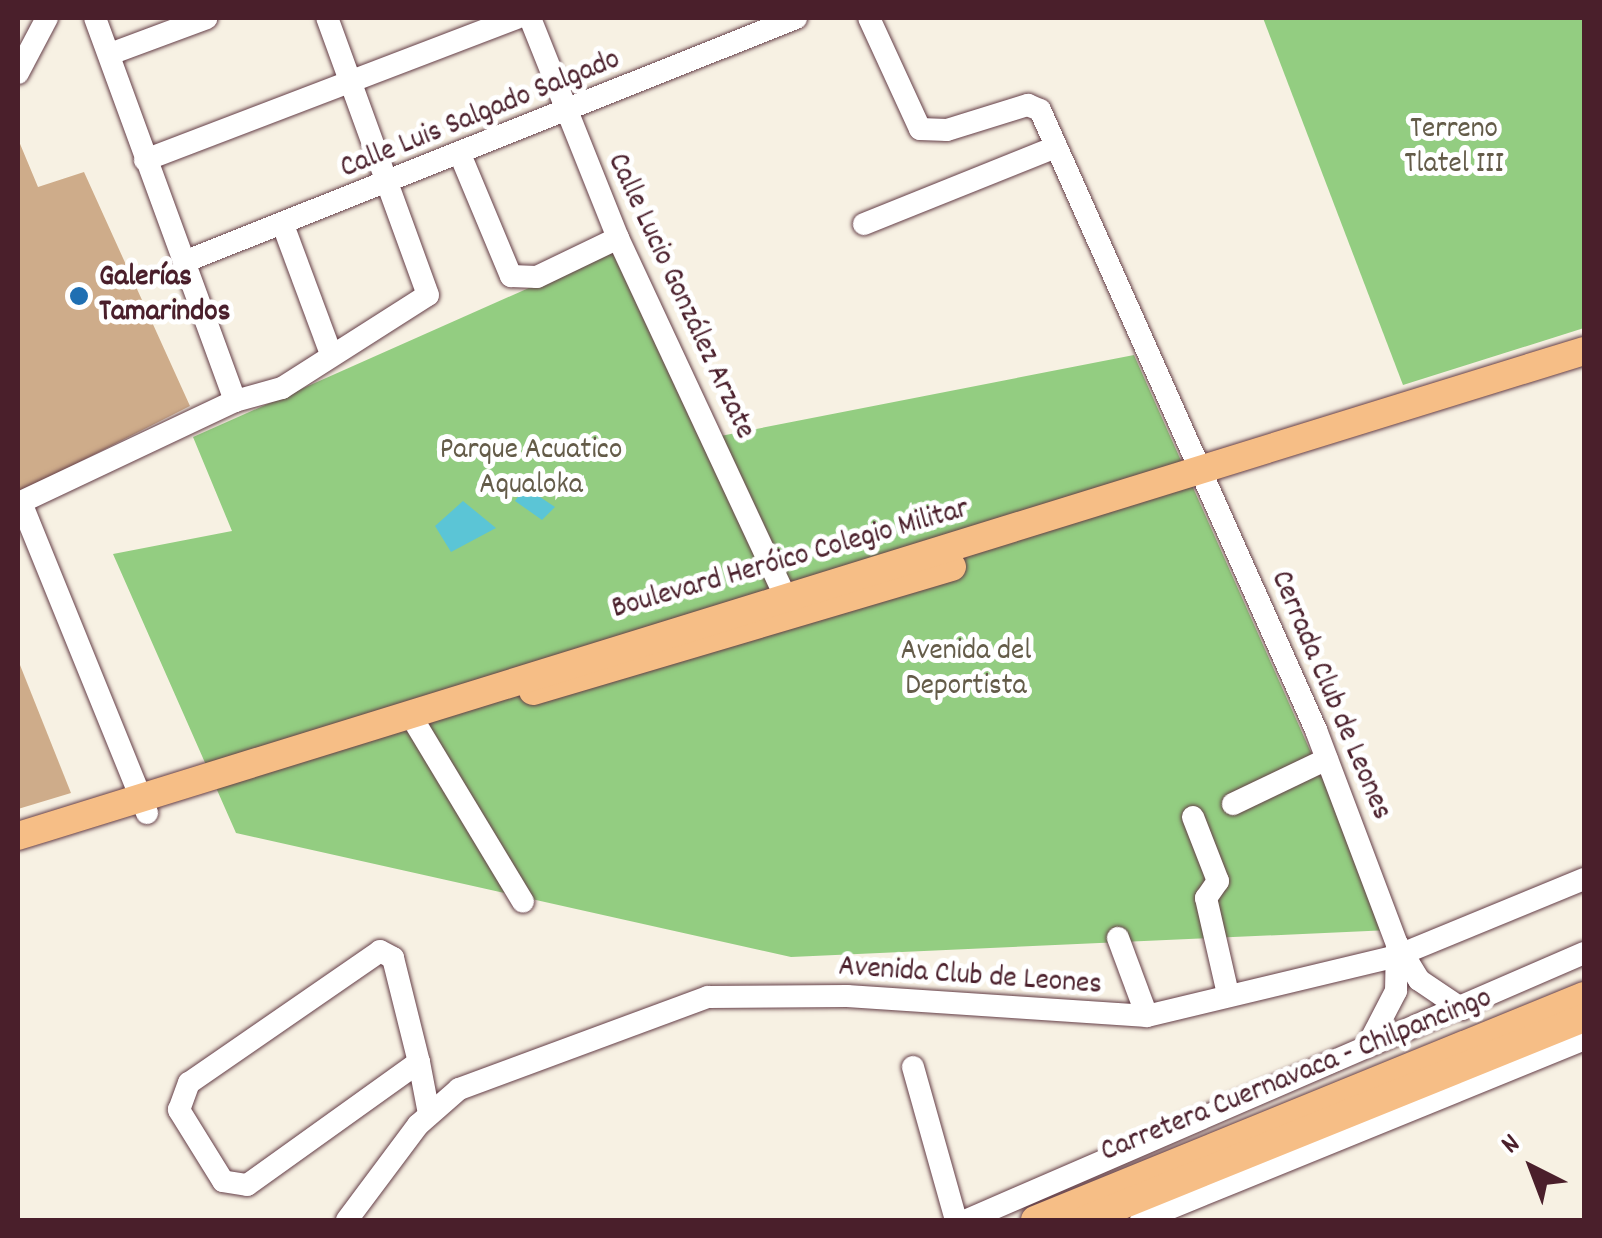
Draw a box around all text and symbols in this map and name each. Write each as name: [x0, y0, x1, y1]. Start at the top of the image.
street label: Calle Luis Salgado Salgado: [336, 43, 626, 189]
park label: Terreno Tlatel III: [1404, 113, 1504, 184]
street label: Calle Lucio González Arzate: [597, 149, 761, 445]
place label: Galerías Tamarindos: [99, 261, 230, 332]
marker: Galerías Tamarindos: [68, 285, 90, 307]
park label: Parque Acuatico Aqualoka: [440, 434, 622, 504]
street label: Boulevard Heróico Colegio Militar: [608, 493, 974, 629]
street label: Cerrada Club de Leones: [1260, 566, 1398, 826]
park label: Avenida del Deportista: [901, 635, 1031, 706]
street label: Avenida Club de Leones: [837, 951, 1103, 1005]
street label: Carretera Cuernavaca - Chilpancingo: [1096, 982, 1498, 1172]
north arrow: [1482, 1118, 1582, 1218]
text: N: [1493, 1126, 1530, 1165]

